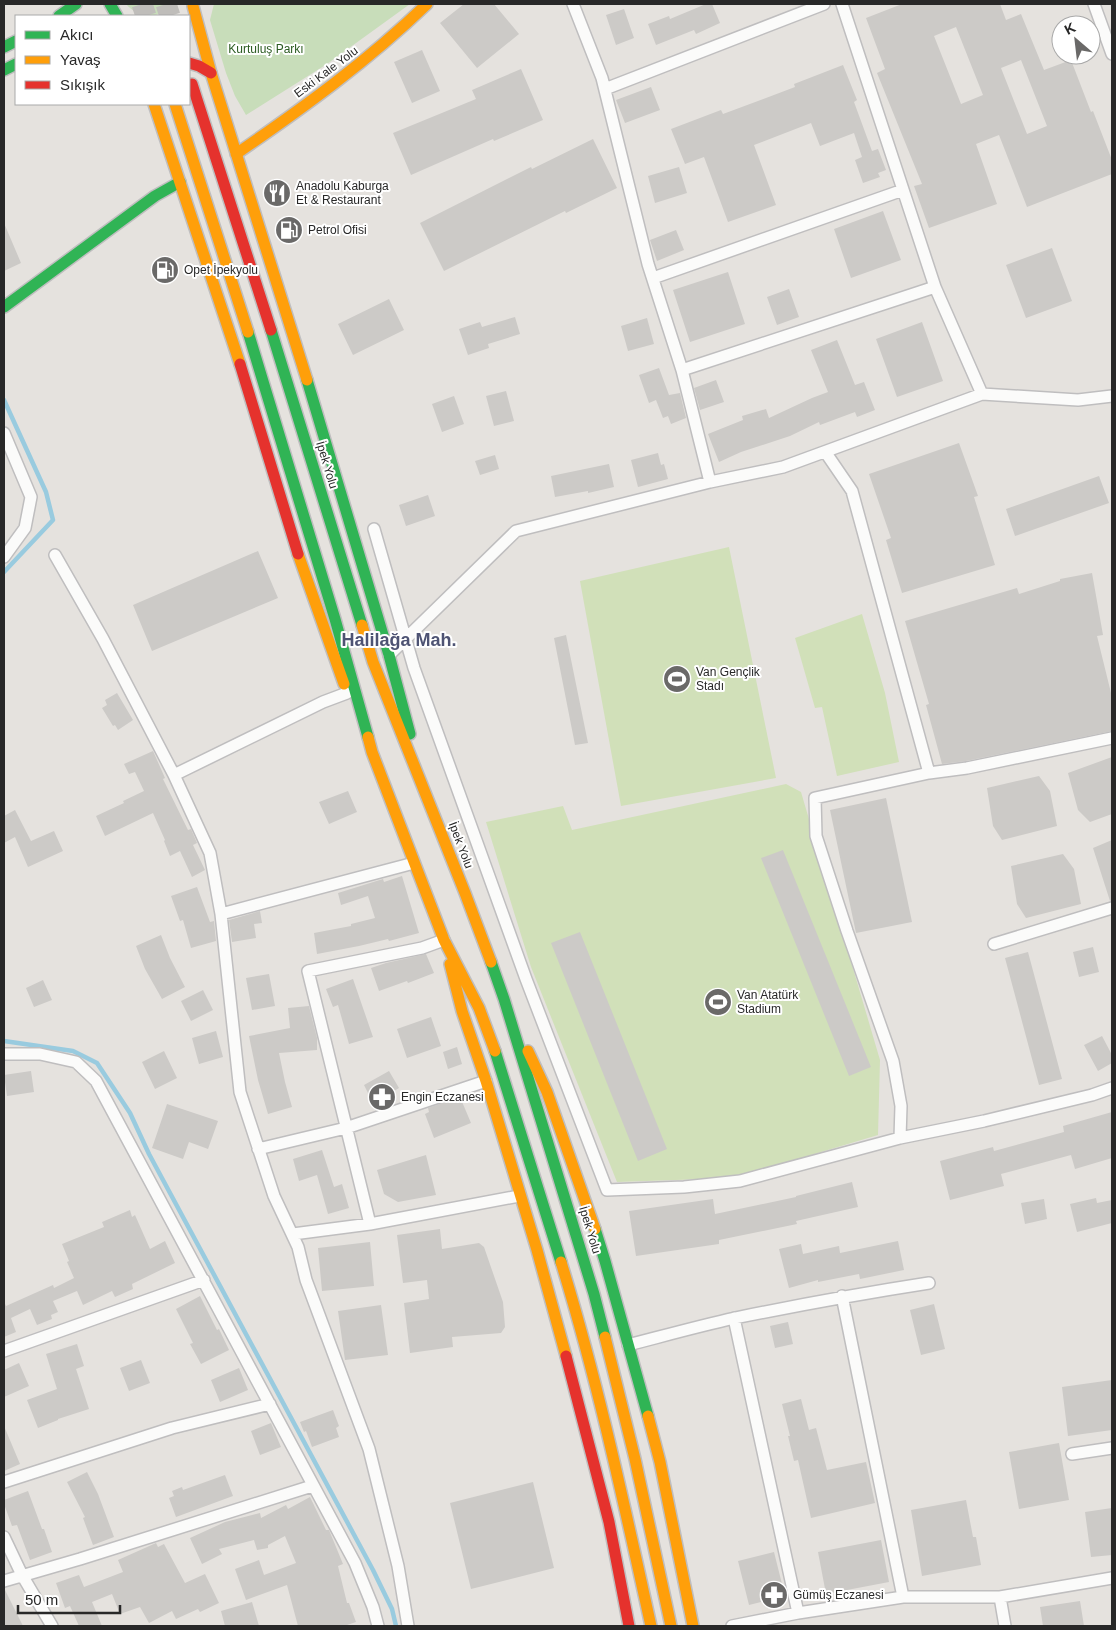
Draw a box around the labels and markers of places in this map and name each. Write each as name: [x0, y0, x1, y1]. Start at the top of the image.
restaurant icon: Anadolu Kaburga Et & Restaurant: [262, 178, 292, 208]
place label: Anadolu Kaburga Et & Restaurant: [296, 179, 389, 207]
fuel station icon: Petrol Ofisi: [274, 215, 304, 245]
place label: Petrol Ofisi: [308, 223, 367, 237]
fuel station icon: Opet İpekyolu: [150, 255, 180, 285]
place label: Opet İpekyolu: [184, 263, 258, 277]
sports icon: Van Gençlik Stadı: [662, 664, 692, 694]
place label: Van Gençlik Stadı: [696, 665, 761, 693]
sports icon: Van Atatürk Stadium: [703, 987, 733, 1017]
place label: Van Atatürk Stadium: [737, 988, 799, 1016]
pharmacy icon: Engin Eczanesi: [367, 1082, 397, 1112]
place label: Engin Eczanesi: [401, 1090, 484, 1104]
pharmacy icon: Gümüş Eczanesi: [759, 1580, 789, 1610]
place label: Gümüş Eczanesi: [793, 1588, 884, 1602]

